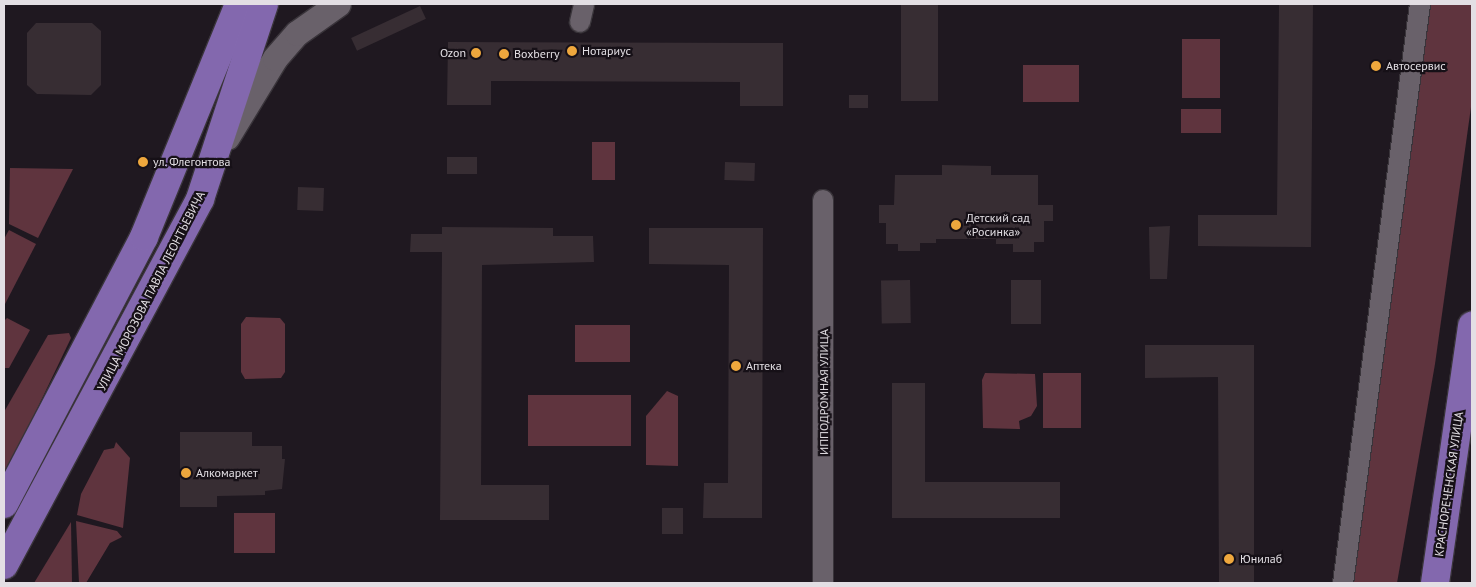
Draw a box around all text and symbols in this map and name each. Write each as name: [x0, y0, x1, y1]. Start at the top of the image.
place label: Нотариус: [582, 44, 631, 58]
marker: Нотариус: [566, 45, 578, 57]
place label: Ozon: [440, 46, 466, 60]
marker: Ozon: [470, 47, 482, 59]
place label: Boxberry: [514, 47, 560, 61]
marker: Boxberry: [498, 48, 510, 60]
place label: Автосервис: [1386, 59, 1446, 73]
marker: Автосервис: [1370, 60, 1382, 72]
place label: ул. Флегонтова: [153, 155, 231, 169]
marker: ул. Флегонтова: [137, 156, 149, 168]
street label: УЛИЦА МОРОЗОВА ПАВЛА ЛЕОНТЬЕВИЧА: [94, 188, 208, 394]
place label: Детский сад «Росинка»: [966, 211, 1030, 239]
marker: Детский сад «Росинка»: [950, 219, 962, 231]
street label: ИППОДРОМНАЯ УЛИЦА: [817, 329, 831, 455]
place label: Аптека: [746, 359, 782, 373]
marker: Аптека: [730, 360, 742, 372]
street label: КРАСНОРЕЧЕНСКАЯ УЛИЦА: [1432, 410, 1466, 558]
place label: Алкомаркет: [196, 466, 258, 480]
marker: Алкомаркет: [180, 467, 192, 479]
marker: Юнилаб: [1222, 552, 1236, 566]
place label: Юнилаб: [1240, 552, 1282, 566]

